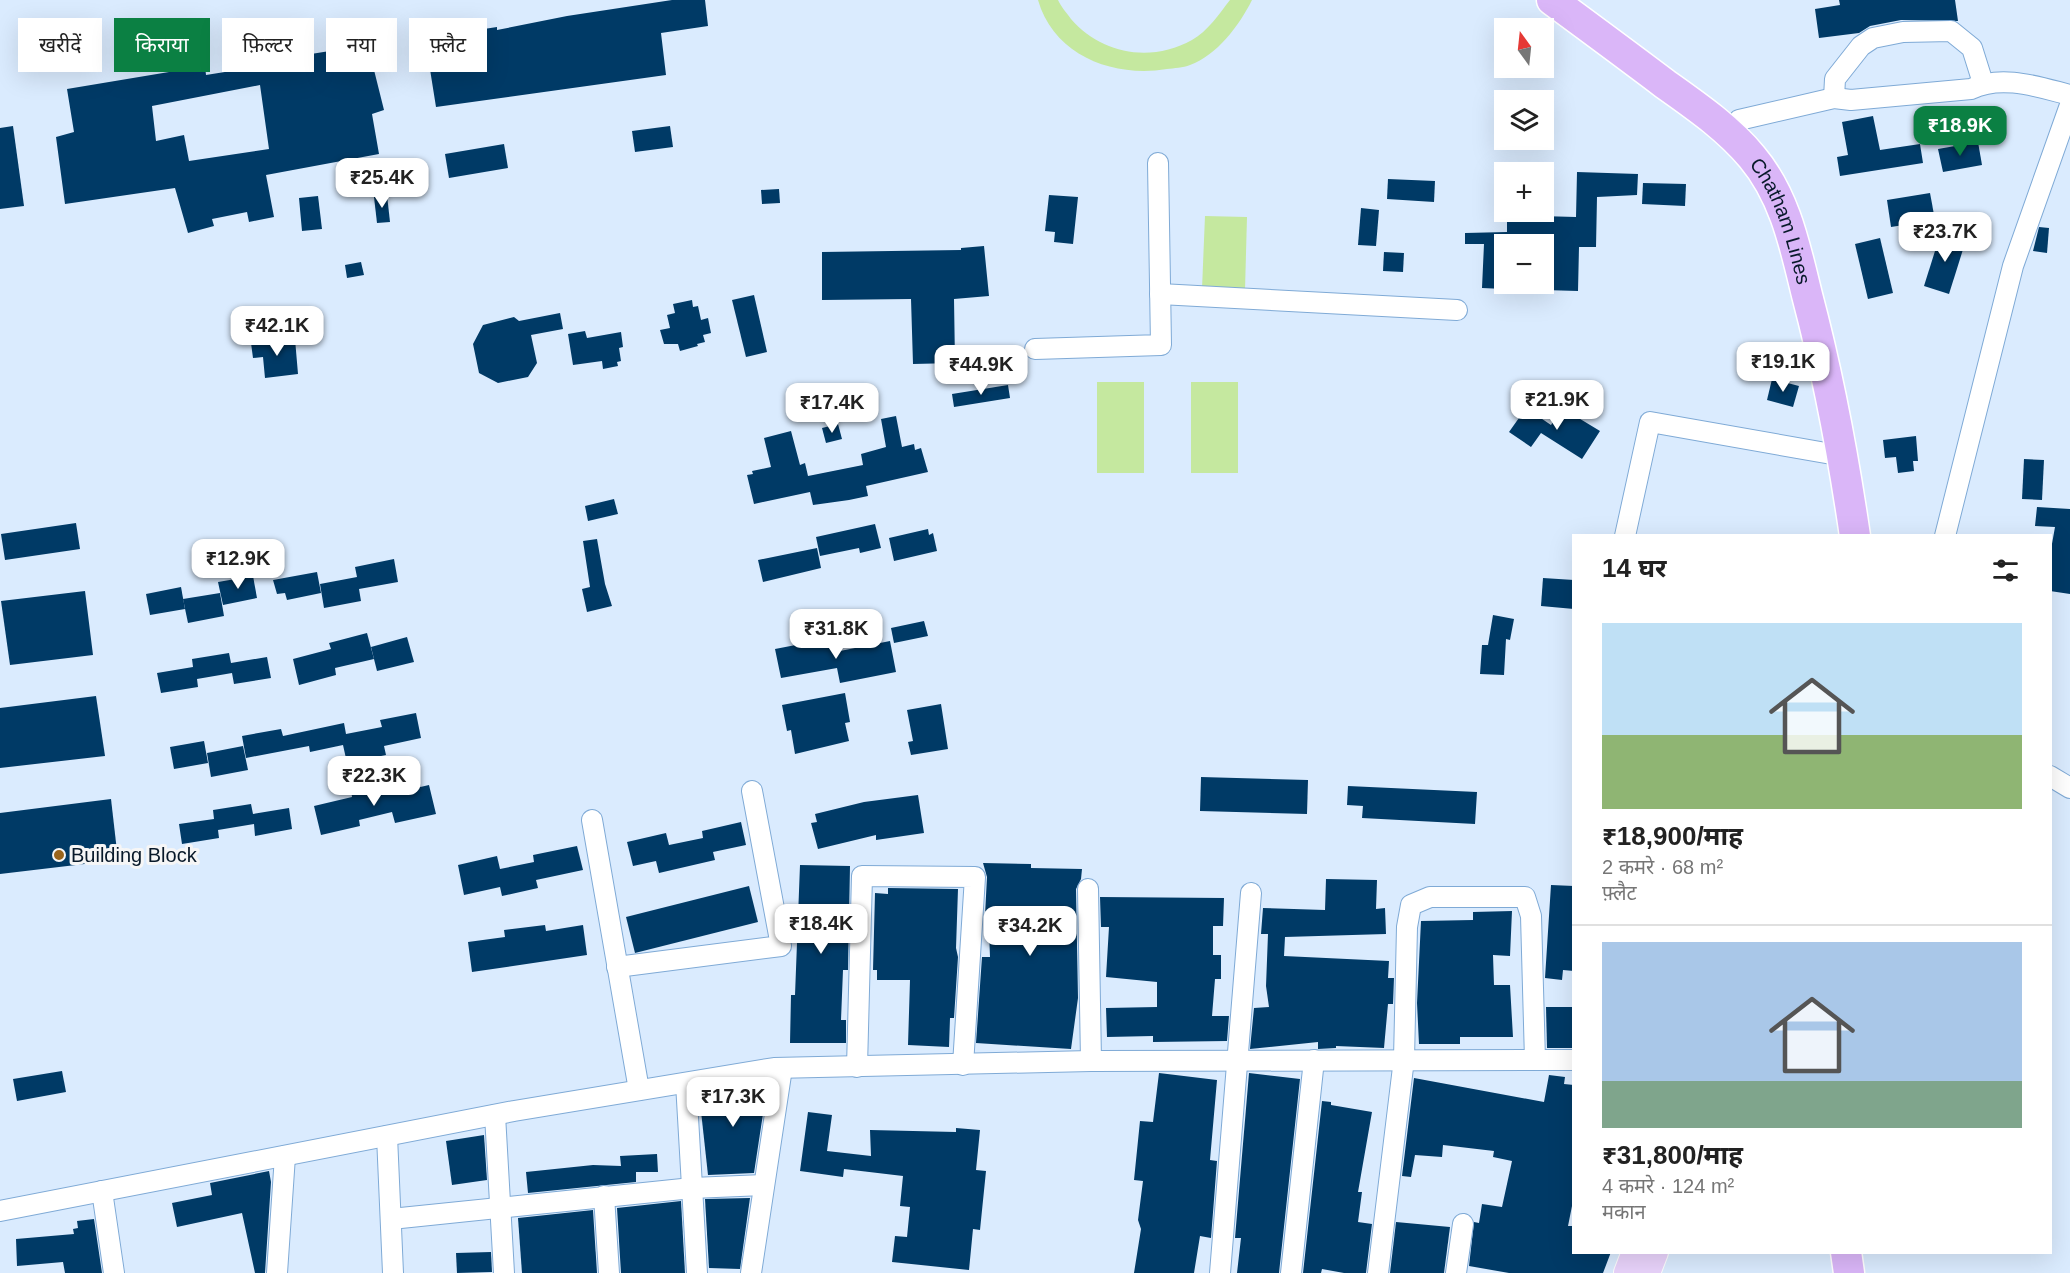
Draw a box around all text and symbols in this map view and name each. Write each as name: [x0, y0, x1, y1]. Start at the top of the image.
chip: खरीदें: [18, 18, 102, 72]
chip: किराया: [114, 18, 210, 72]
chip: फ़िल्टर: [222, 18, 314, 72]
chip: नया: [326, 18, 397, 72]
chip: फ़्लैट: [409, 18, 487, 72]
north arrow: [1494, 18, 1554, 78]
map controls: [1494, 18, 1554, 294]
button: layers: [1494, 90, 1554, 150]
pin: ₹18.9K: [1911, 106, 2009, 157]
text: ₹18.9K: [1928, 114, 1992, 136]
street label: Chatham Lines: [1746, 154, 1815, 286]
pin: ₹25.4K: [333, 158, 431, 209]
button: +: [1494, 162, 1554, 222]
text: ₹25.4K: [350, 166, 414, 188]
pin: ₹23.7K: [1896, 212, 1994, 263]
text: ₹23.7K: [1913, 220, 1977, 242]
button: −: [1494, 234, 1554, 294]
pin: ₹42.1K: [228, 306, 326, 357]
text: ₹42.1K: [245, 314, 309, 336]
pin: ₹19.1K: [1734, 342, 1832, 393]
pin: ₹44.9K: [932, 345, 1030, 396]
text: ₹19.1K: [1751, 350, 1815, 372]
text: ₹44.9K: [949, 353, 1013, 375]
pin: ₹21.9K: [1508, 380, 1606, 431]
pin: ₹17.4K: [783, 383, 881, 434]
text: ₹21.9K: [1525, 388, 1589, 410]
text: ₹17.4K: [800, 391, 864, 413]
pin: ₹12.9K: [189, 539, 287, 590]
text: ₹12.9K: [206, 547, 270, 569]
text: 14 घर: [1602, 553, 1666, 583]
icon: filters: [1989, 554, 2022, 587]
pin: ₹31.8K: [787, 609, 885, 660]
text: ₹31.8K: [804, 617, 868, 639]
icon: home: [1758, 662, 1866, 770]
pin: ₹22.3K: [325, 756, 423, 807]
text: ₹22.3K: [342, 764, 406, 786]
text: ₹18,900/माह: [1602, 821, 1743, 851]
place label: Building Block: [71, 844, 198, 866]
marker: Building Block: [52, 848, 66, 862]
text: 2 कमरे · 68 m²: [1602, 856, 1723, 878]
text: फ़्लैट: [1602, 882, 1637, 904]
pin: ₹18.4K: [772, 904, 870, 955]
pin: ₹34.2K: [981, 906, 1079, 957]
text: ₹18.4K: [789, 912, 853, 934]
text: ₹34.2K: [998, 914, 1062, 936]
icon: home: [1758, 981, 1866, 1089]
pin: ₹17.3K: [684, 1077, 782, 1128]
text: ₹17.3K: [701, 1085, 765, 1107]
text: ₹31,800/माह: [1602, 1140, 1743, 1170]
text: 4 कमरे · 124 m²: [1602, 1175, 1734, 1197]
text: मकान: [1602, 1201, 1646, 1223]

